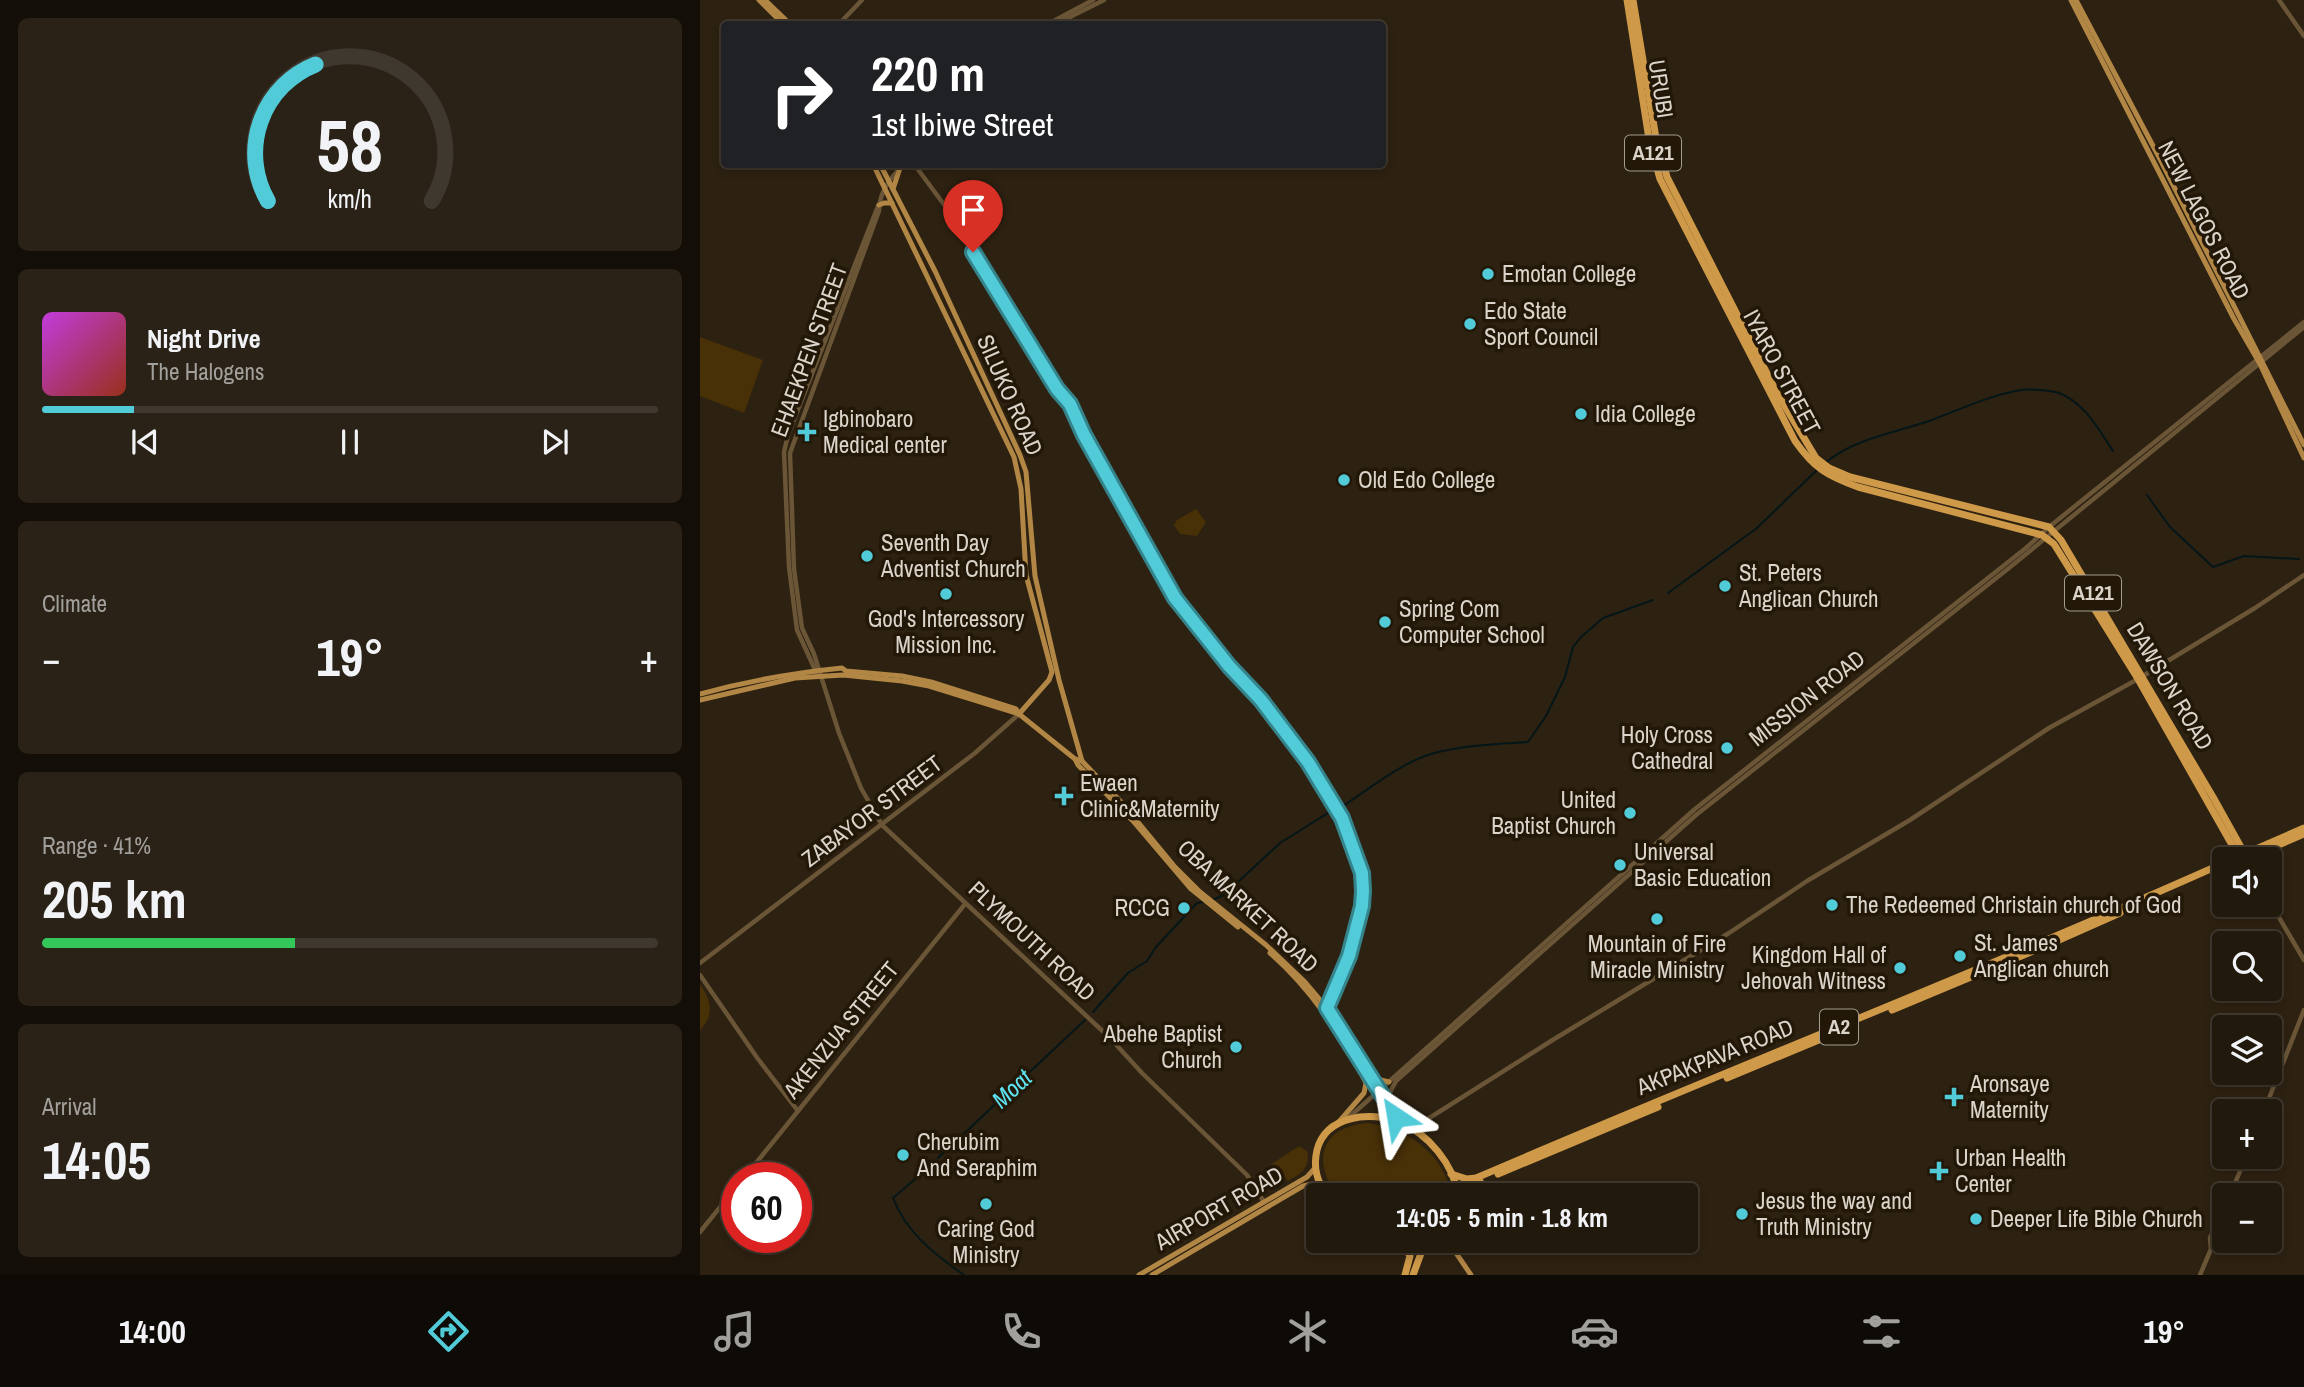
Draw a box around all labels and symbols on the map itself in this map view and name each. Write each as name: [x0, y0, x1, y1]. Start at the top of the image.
street label: URUBI: [1642, 58, 1681, 120]
street label: NEW LAGOS ROAD: [2151, 135, 2258, 304]
road number: A121: [1625, 136, 1681, 170]
pin: [943, 180, 1003, 252]
street label: EHAEKPEN STREET: [763, 258, 854, 441]
place label: Emotan College: [1502, 258, 1636, 289]
marker: Emotan College: [1480, 266, 1496, 282]
place label: Edo State Sport Council: [1484, 295, 1598, 352]
street label: IYARO STREET: [1737, 304, 1829, 440]
marker: Edo State Sport Council: [1462, 316, 1478, 332]
street label: SILUKO ROAD: [970, 330, 1051, 460]
place label: Idia College: [1595, 398, 1696, 429]
place label: Igbinobaro Medical center: [823, 403, 947, 460]
marker: Idia College: [1573, 406, 1589, 422]
marker: Igbinobaro Medical center: [797, 422, 817, 442]
place label: Old Edo College: [1358, 464, 1495, 495]
marker: Old Edo College: [1336, 472, 1352, 488]
place label: Seventh Day Adventist Church: [880, 527, 1026, 584]
marker: Seventh Day Adventist Church: [859, 548, 875, 564]
place label: St. Peters Anglican Church: [1738, 557, 1878, 614]
road number: A121: [2065, 576, 2121, 610]
marker: St. Peters Anglican Church: [1717, 578, 1733, 594]
marker: God's Intercessory Mission Inc.: [938, 586, 954, 602]
place label: Spring Com Computer School: [1399, 593, 1545, 650]
place label: God's Intercessory Mission Inc.: [868, 603, 1025, 660]
marker: Spring Com Computer School: [1377, 614, 1393, 630]
street label: DAWSON ROAD: [2120, 616, 2221, 755]
street label: MISSION ROAD: [1742, 642, 1871, 753]
place label: Holy Cross Cathedral: [1621, 719, 1713, 776]
marker: Holy Cross Cathedral: [1719, 740, 1735, 756]
street label: ZABAYOR STREET: [795, 747, 949, 874]
place label: Ewaen Clinic&Maternity: [1080, 767, 1220, 824]
place label: United Baptist Church: [1491, 784, 1616, 841]
marker: Ewaen Clinic&Maternity: [1054, 786, 1074, 806]
marker: United Baptist Church: [1622, 805, 1638, 821]
street label: OBA MARKET ROAD: [1171, 832, 1325, 979]
place label: Universal Basic Education: [1634, 836, 1771, 893]
marker: Universal Basic Education: [1612, 857, 1628, 873]
street label: PLYMOUTH ROAD: [962, 874, 1103, 1008]
place label: The Redeemed Christain church of God: [1846, 889, 2181, 920]
place label: RCCG: [1114, 892, 1170, 923]
marker: The Redeemed Christain church of God: [1824, 897, 1840, 913]
marker: RCCG: [1176, 900, 1192, 916]
marker: Mountain of Fire Miracle Ministry: [1649, 911, 1665, 927]
place label: St. James Anglican church: [1973, 927, 2109, 984]
place label: Mountain of Fire Miracle Ministry: [1588, 928, 1726, 985]
place label: Kingdom Hall of Jehovah Witness: [1741, 939, 1887, 996]
marker: St. James Anglican church: [1952, 948, 1968, 964]
street label: AKENZUA STREET: [775, 954, 906, 1105]
marker: Kingdom Hall of Jehovah Witness: [1892, 960, 1908, 976]
road number: A2: [1820, 1010, 1858, 1044]
street label: AKPAKPAVA ROAD: [1631, 1011, 1798, 1102]
place label: Abehe Baptist Church: [1103, 1018, 1222, 1075]
marker: Abehe Baptist Church: [1228, 1039, 1244, 1055]
water label: Moat: [984, 1061, 1039, 1115]
place label: Aronsaye Maternity: [1969, 1068, 2050, 1125]
position arrow: [1359, 1080, 1433, 1154]
marker: Aronsaye Maternity: [1944, 1087, 1964, 1107]
place label: Cherubim And Seraphim: [916, 1126, 1038, 1183]
place label: Urban Health Center: [1955, 1142, 2066, 1199]
marker: Cherubim And Seraphim: [895, 1147, 911, 1163]
street label: AIRPORT ROAD: [1148, 1158, 1288, 1257]
marker: Urban Health Center: [1929, 1161, 1949, 1181]
speed limit sign: 60: [721, 1162, 812, 1253]
place label: Jesus the way and Truth Ministry: [1756, 1185, 1912, 1242]
marker: Caring God Ministry: [978, 1196, 994, 1212]
place label: Deeper Life Bible Church: [1990, 1203, 2203, 1234]
marker: Jesus the way and Truth Ministry: [1734, 1206, 1750, 1222]
marker: Deeper Life Bible Church: [1968, 1211, 1984, 1227]
place label: Caring God Ministry: [937, 1213, 1035, 1270]

